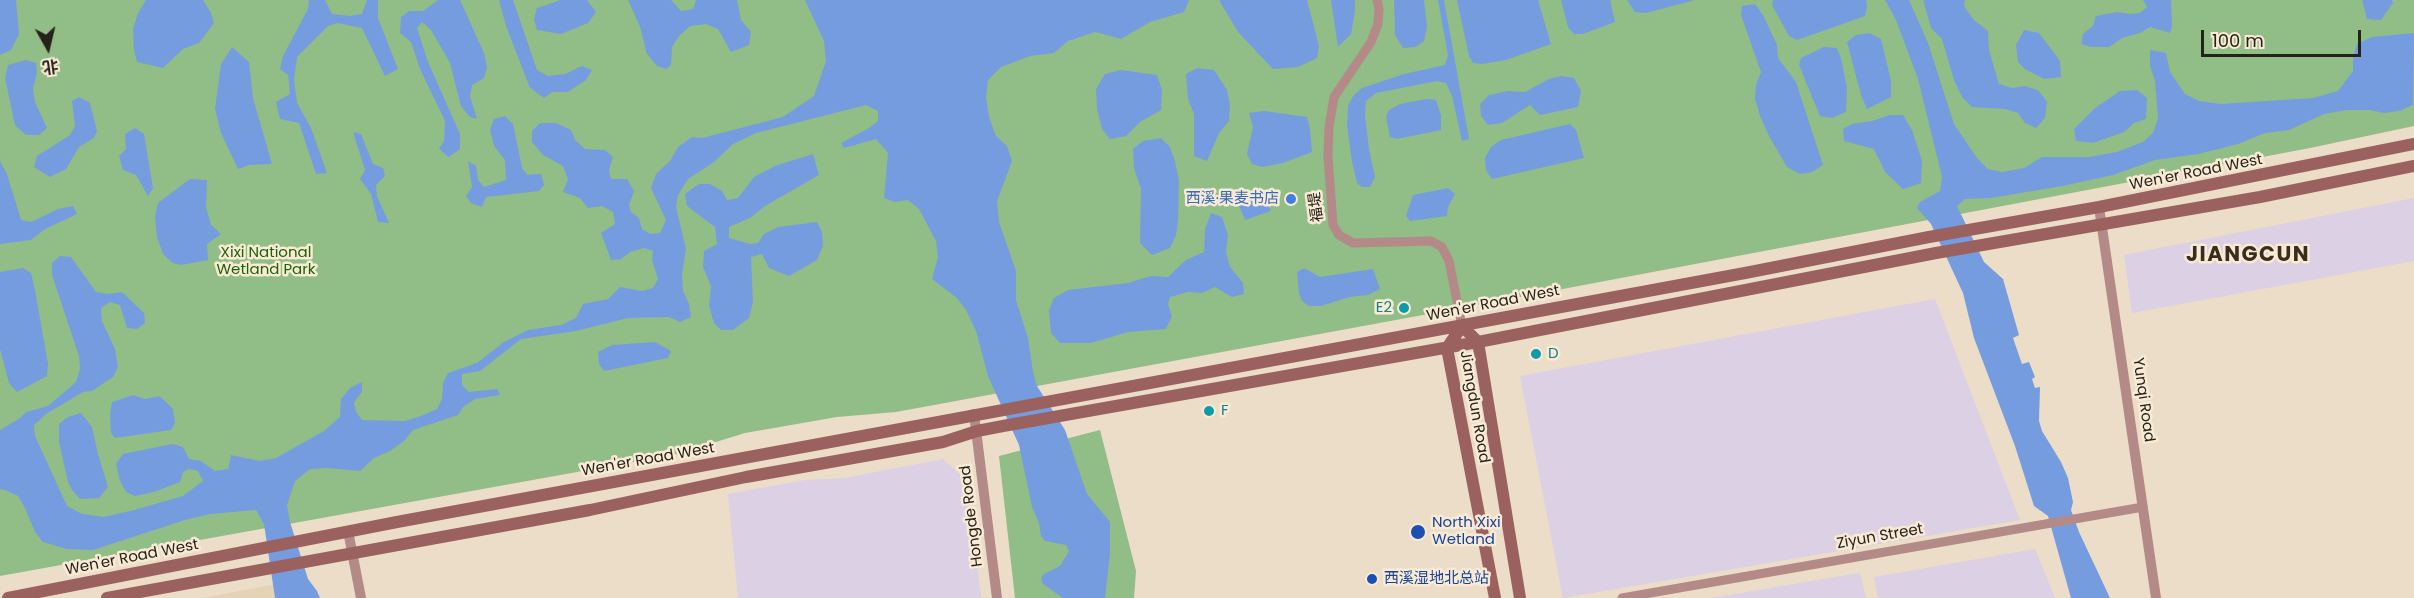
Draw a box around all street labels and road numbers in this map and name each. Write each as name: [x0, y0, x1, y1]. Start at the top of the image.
street label: Wen'er Road West: [2128, 151, 2264, 195]
street label: 福堤: [1306, 191, 1328, 223]
street label: Wen'er Road West: [1425, 282, 1561, 326]
street label: Jiangdun Road: [1455, 349, 1493, 465]
street label: Yunqi Road: [2128, 357, 2158, 443]
street label: Wen'er Road West: [580, 439, 716, 481]
street label: Hongde Road: [957, 464, 987, 568]
street label: Ziyun Street: [1835, 521, 1925, 553]
street label: Wen'er Road West: [64, 536, 200, 580]

